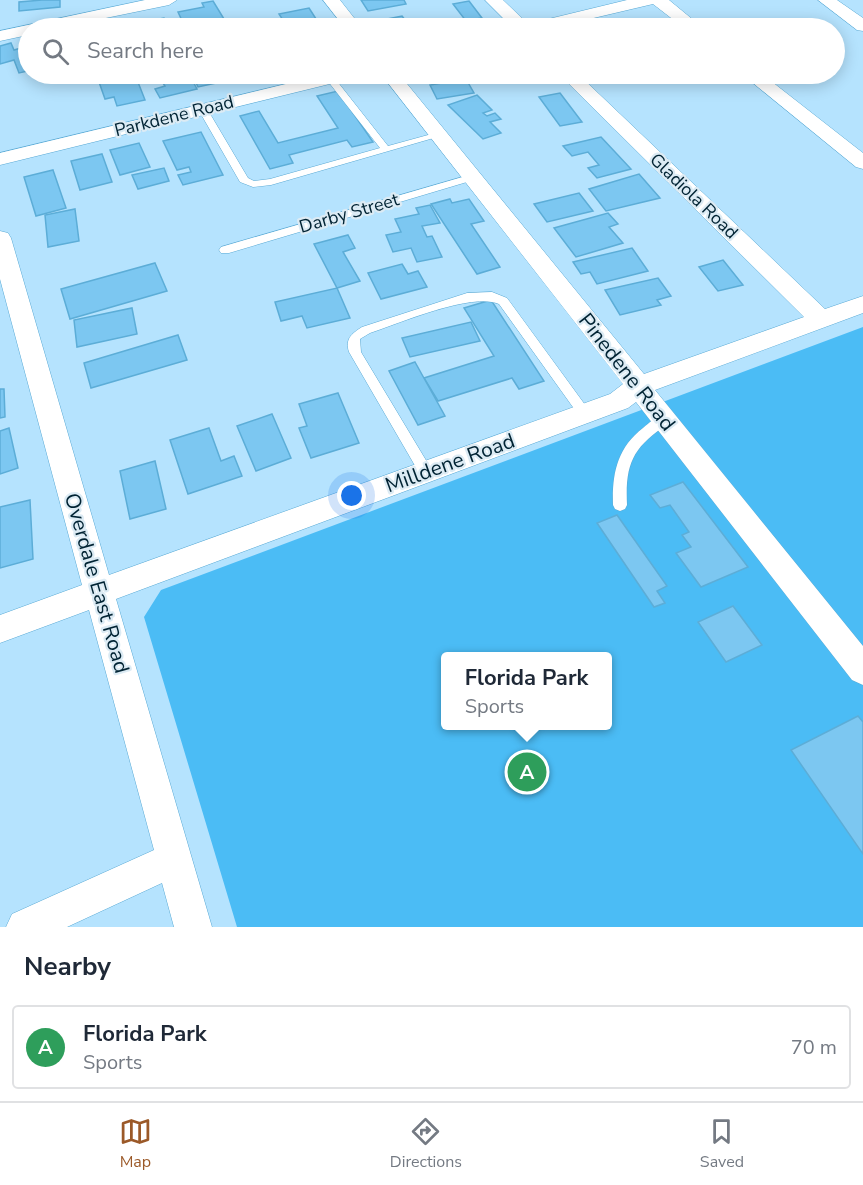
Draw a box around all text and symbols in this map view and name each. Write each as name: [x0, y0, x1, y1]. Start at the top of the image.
search box: [18, 18, 845, 84]
icon: search: [39, 35, 72, 68]
text: Search here: [87, 36, 204, 66]
street label: Parkdene Road: [112, 90, 236, 142]
street label: Gladiola Road: [645, 148, 743, 244]
street label: Darby Street: [296, 187, 402, 239]
street label: Pinedene Road: [572, 307, 682, 437]
street label: Milldene Road: [381, 427, 519, 499]
your location: [337, 481, 366, 510]
street label: Overdale East Road: [58, 490, 136, 676]
popup: [441, 652, 612, 730]
text: Florida Park: [465, 663, 588, 693]
text: Sports: [465, 693, 524, 720]
pin: A: [508, 750, 546, 794]
text: Nearby: [24, 949, 111, 984]
text: Florida Park: [83, 1019, 207, 1049]
text: A: [38, 1034, 53, 1061]
text: 70 m: [791, 1034, 837, 1061]
text: Sports: [83, 1049, 142, 1076]
tab: Map: [119, 1115, 152, 1173]
tab: Directions: [390, 1115, 462, 1173]
tab: Saved: [700, 1115, 744, 1173]

